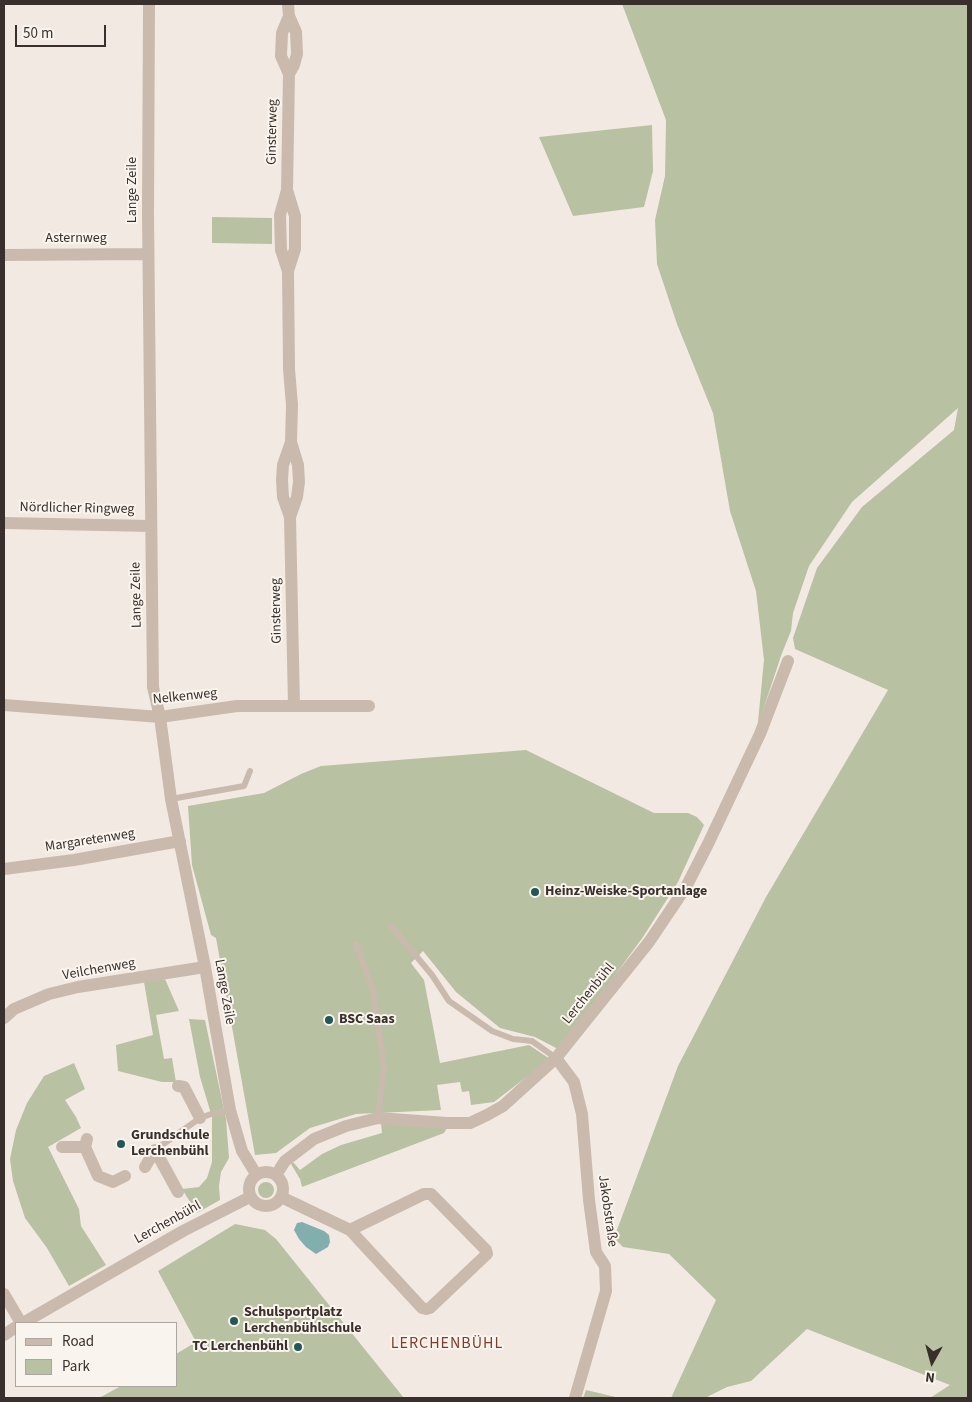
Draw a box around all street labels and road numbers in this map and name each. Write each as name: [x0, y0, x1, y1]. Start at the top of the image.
street label: Ginsterweg: [264, 99, 282, 165]
street label: Lange Zeile: [125, 157, 141, 223]
street label: Asternweg: [45, 231, 107, 247]
street label: Nördlicher Ringweg: [20, 500, 134, 518]
street label: Lange Zeile: [128, 562, 146, 628]
street label: Ginsterweg: [268, 578, 286, 644]
street label: Nelkenweg: [152, 685, 218, 709]
street label: Margaretenweg: [44, 826, 136, 856]
street label: Veilchenweg: [61, 955, 137, 985]
street label: Lange Zeile: [210, 958, 238, 1026]
street label: Lerchenbühl: [559, 960, 619, 1028]
street label: Jakobstraße: [594, 1174, 620, 1248]
street label: Lerchenbühl: [132, 1198, 204, 1248]

